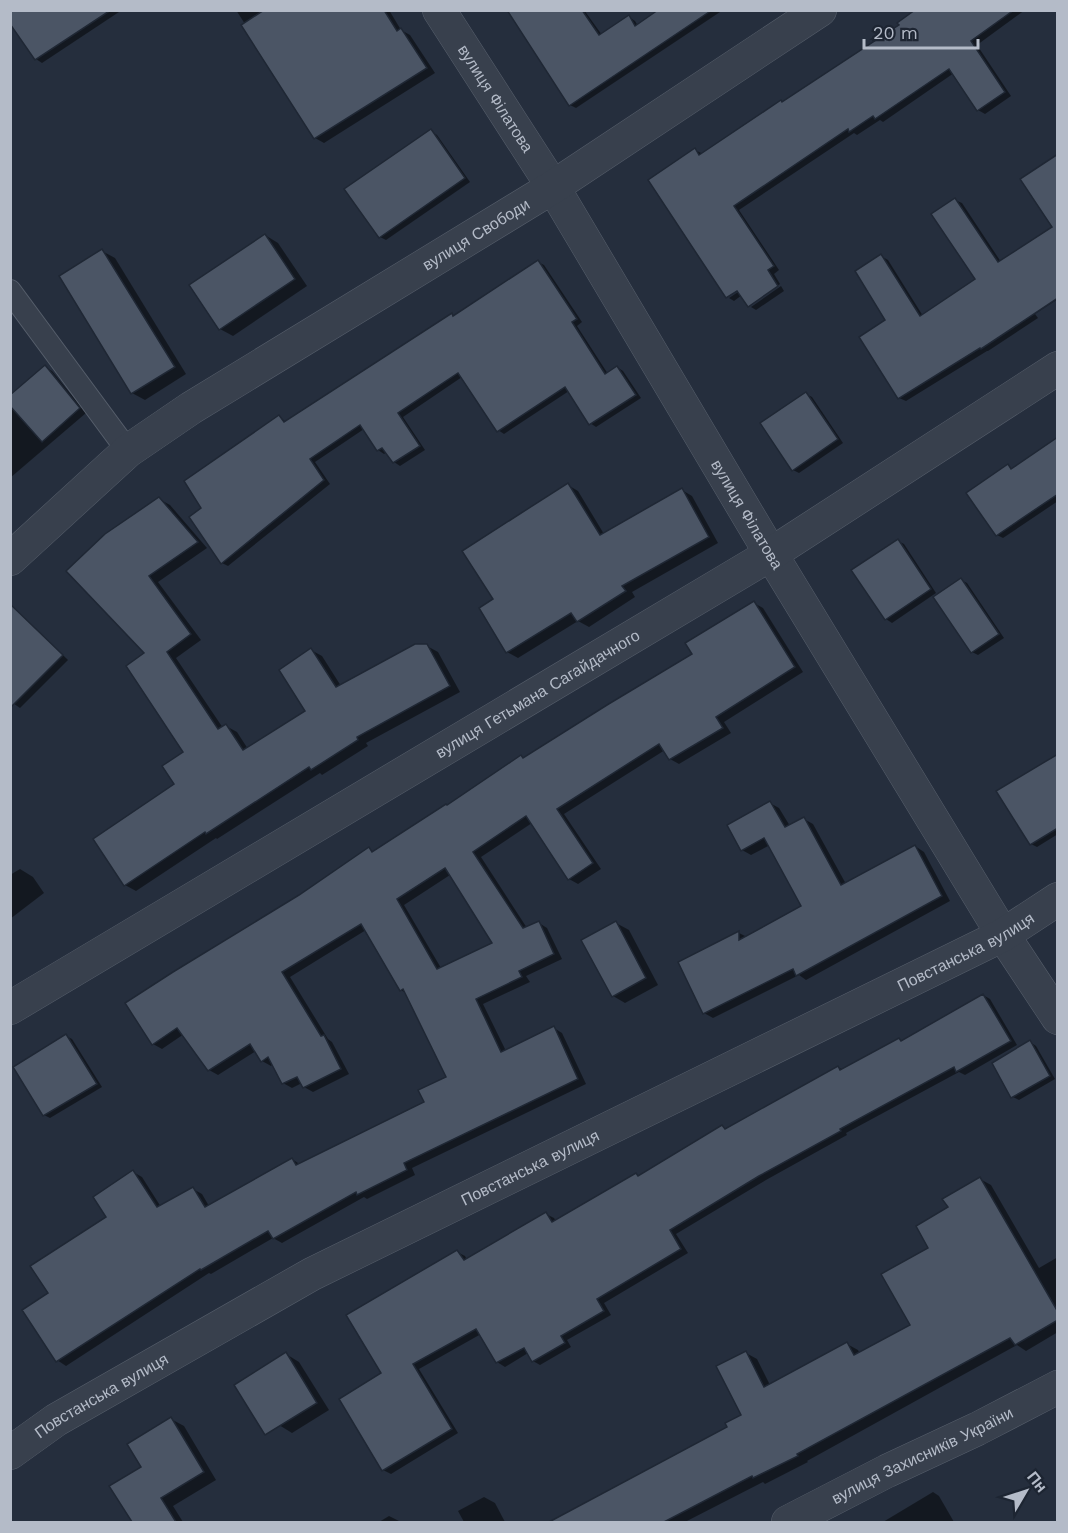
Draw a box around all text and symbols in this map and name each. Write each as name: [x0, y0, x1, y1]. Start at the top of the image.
scale bar: [864, 12, 978, 50]
text: 20 m: [873, 22, 918, 43]
street label: вулиця Філатова: [454, 41, 538, 156]
street label: вулиця Свободи: [419, 194, 533, 274]
street label: вулиця Філатова: [707, 456, 787, 572]
street label: вулиця Гетьмана Сагайдачного: [432, 625, 643, 762]
street label: Повстанська вулиця: [894, 908, 1037, 995]
street label: Повстанська вулиця: [458, 1125, 602, 1209]
street label: Повстанська вулиця: [31, 1349, 171, 1442]
street label: вулиця Захисників України: [828, 1403, 1016, 1507]
north arrow: [996, 1461, 1056, 1521]
text: Пн: [1023, 1468, 1051, 1496]

